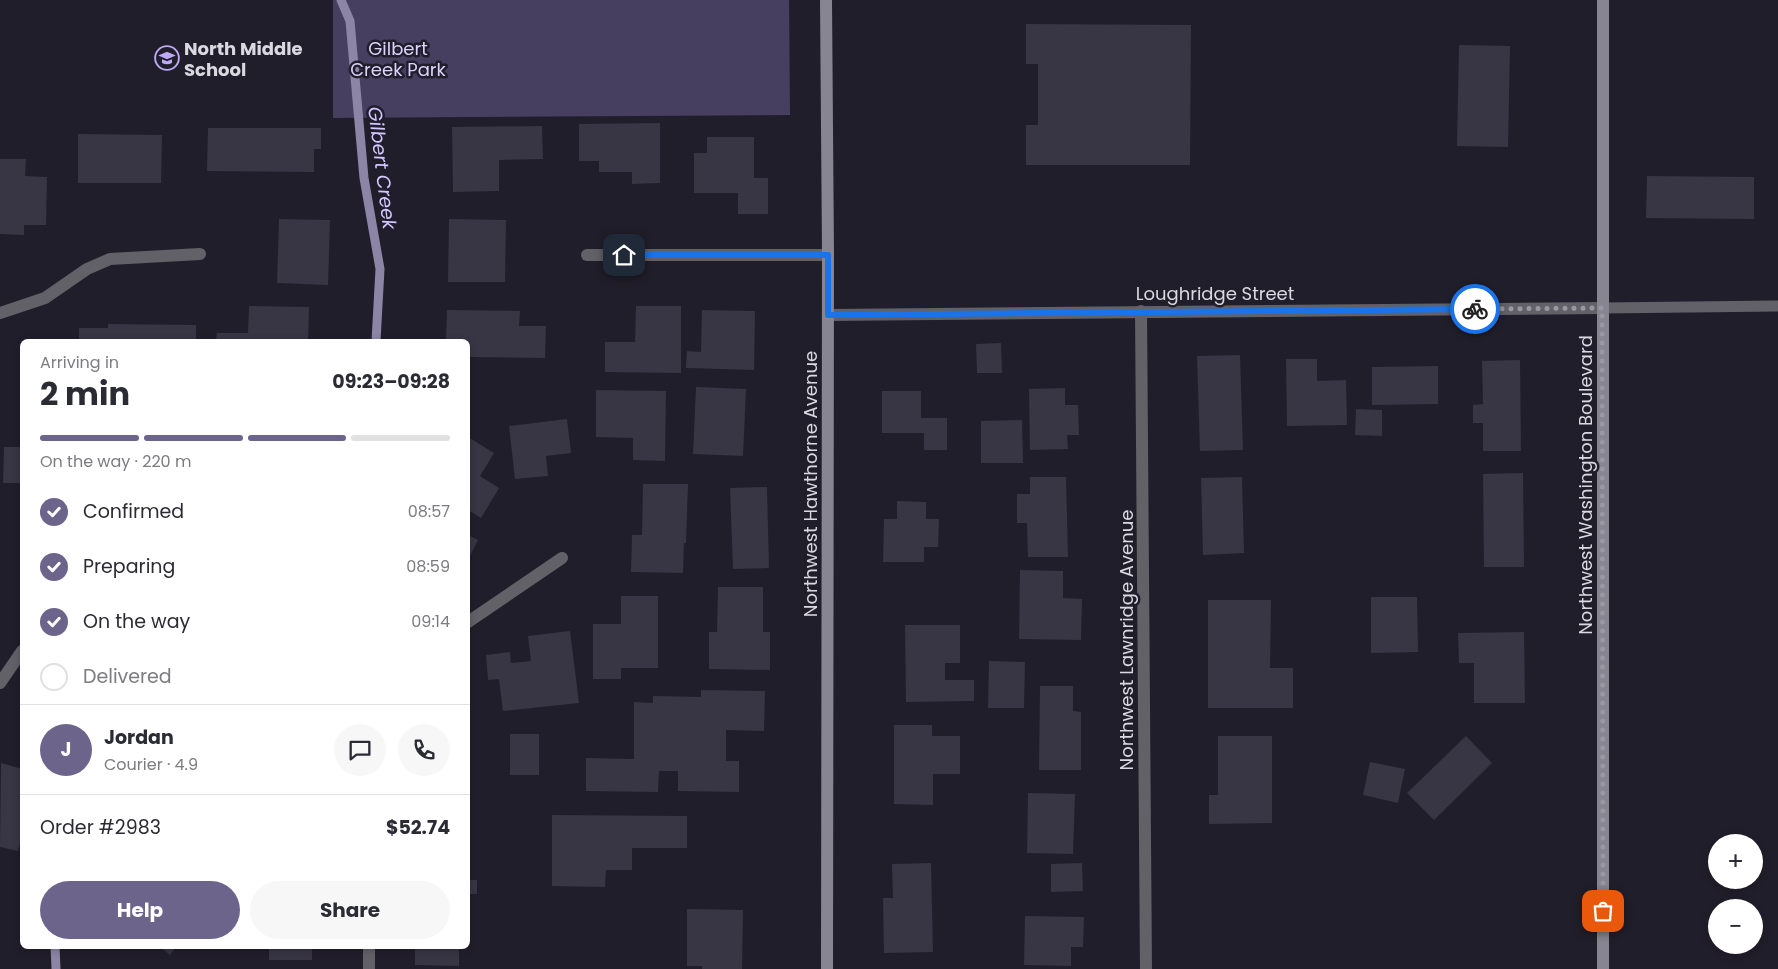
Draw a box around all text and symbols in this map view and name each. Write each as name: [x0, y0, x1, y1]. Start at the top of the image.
place label: North Middle School: [184, 36, 303, 82]
park label: Gilbert Creek Park: [350, 36, 447, 82]
school or university icon: North Middle School: [154, 45, 180, 71]
water label: Gilbert Creek: [361, 105, 403, 232]
pin: [603, 234, 645, 276]
icon: home: [610, 241, 638, 269]
street label: Loughridge Street: [1136, 281, 1294, 306]
courier: [1450, 284, 1500, 334]
icon: bike: [1461, 295, 1489, 323]
street label: Northwest Washington Boulevard: [1573, 335, 1598, 635]
text: Arriving in: [40, 351, 119, 374]
street label: Northwest Hawthorne Avenue: [798, 351, 823, 617]
text: 09:23–09:28: [332, 368, 450, 395]
text: 2 min: [40, 371, 130, 416]
text: On the way · 220 m: [40, 450, 191, 473]
icon: check: [40, 498, 68, 526]
text: Confirmed: [83, 498, 184, 525]
text: 08:57: [408, 500, 450, 523]
street label: Northwest Lawnridge Avenue: [1114, 510, 1139, 770]
icon: check: [40, 553, 68, 581]
text: Preparing: [83, 553, 175, 580]
text: 08:59: [406, 555, 450, 578]
icon: check: [40, 608, 68, 636]
text: On the way: [83, 608, 190, 635]
text: 09:14: [411, 610, 450, 633]
text: Delivered: [83, 663, 172, 690]
text: Jordan: [104, 724, 174, 751]
button: chat: [334, 724, 386, 776]
button: phone: [398, 724, 450, 776]
text: J: [61, 736, 71, 763]
text: Courier · 4.9: [104, 753, 198, 776]
text: Order #2983: [40, 814, 161, 841]
text: $52.74: [386, 814, 450, 841]
map controls: [1708, 834, 1763, 954]
button: +: [1708, 834, 1763, 889]
button: Help: [40, 881, 240, 939]
button: Share: [250, 881, 450, 939]
pin: [1582, 890, 1624, 932]
icon: bag: [1589, 897, 1617, 925]
button: −: [1708, 899, 1763, 954]

